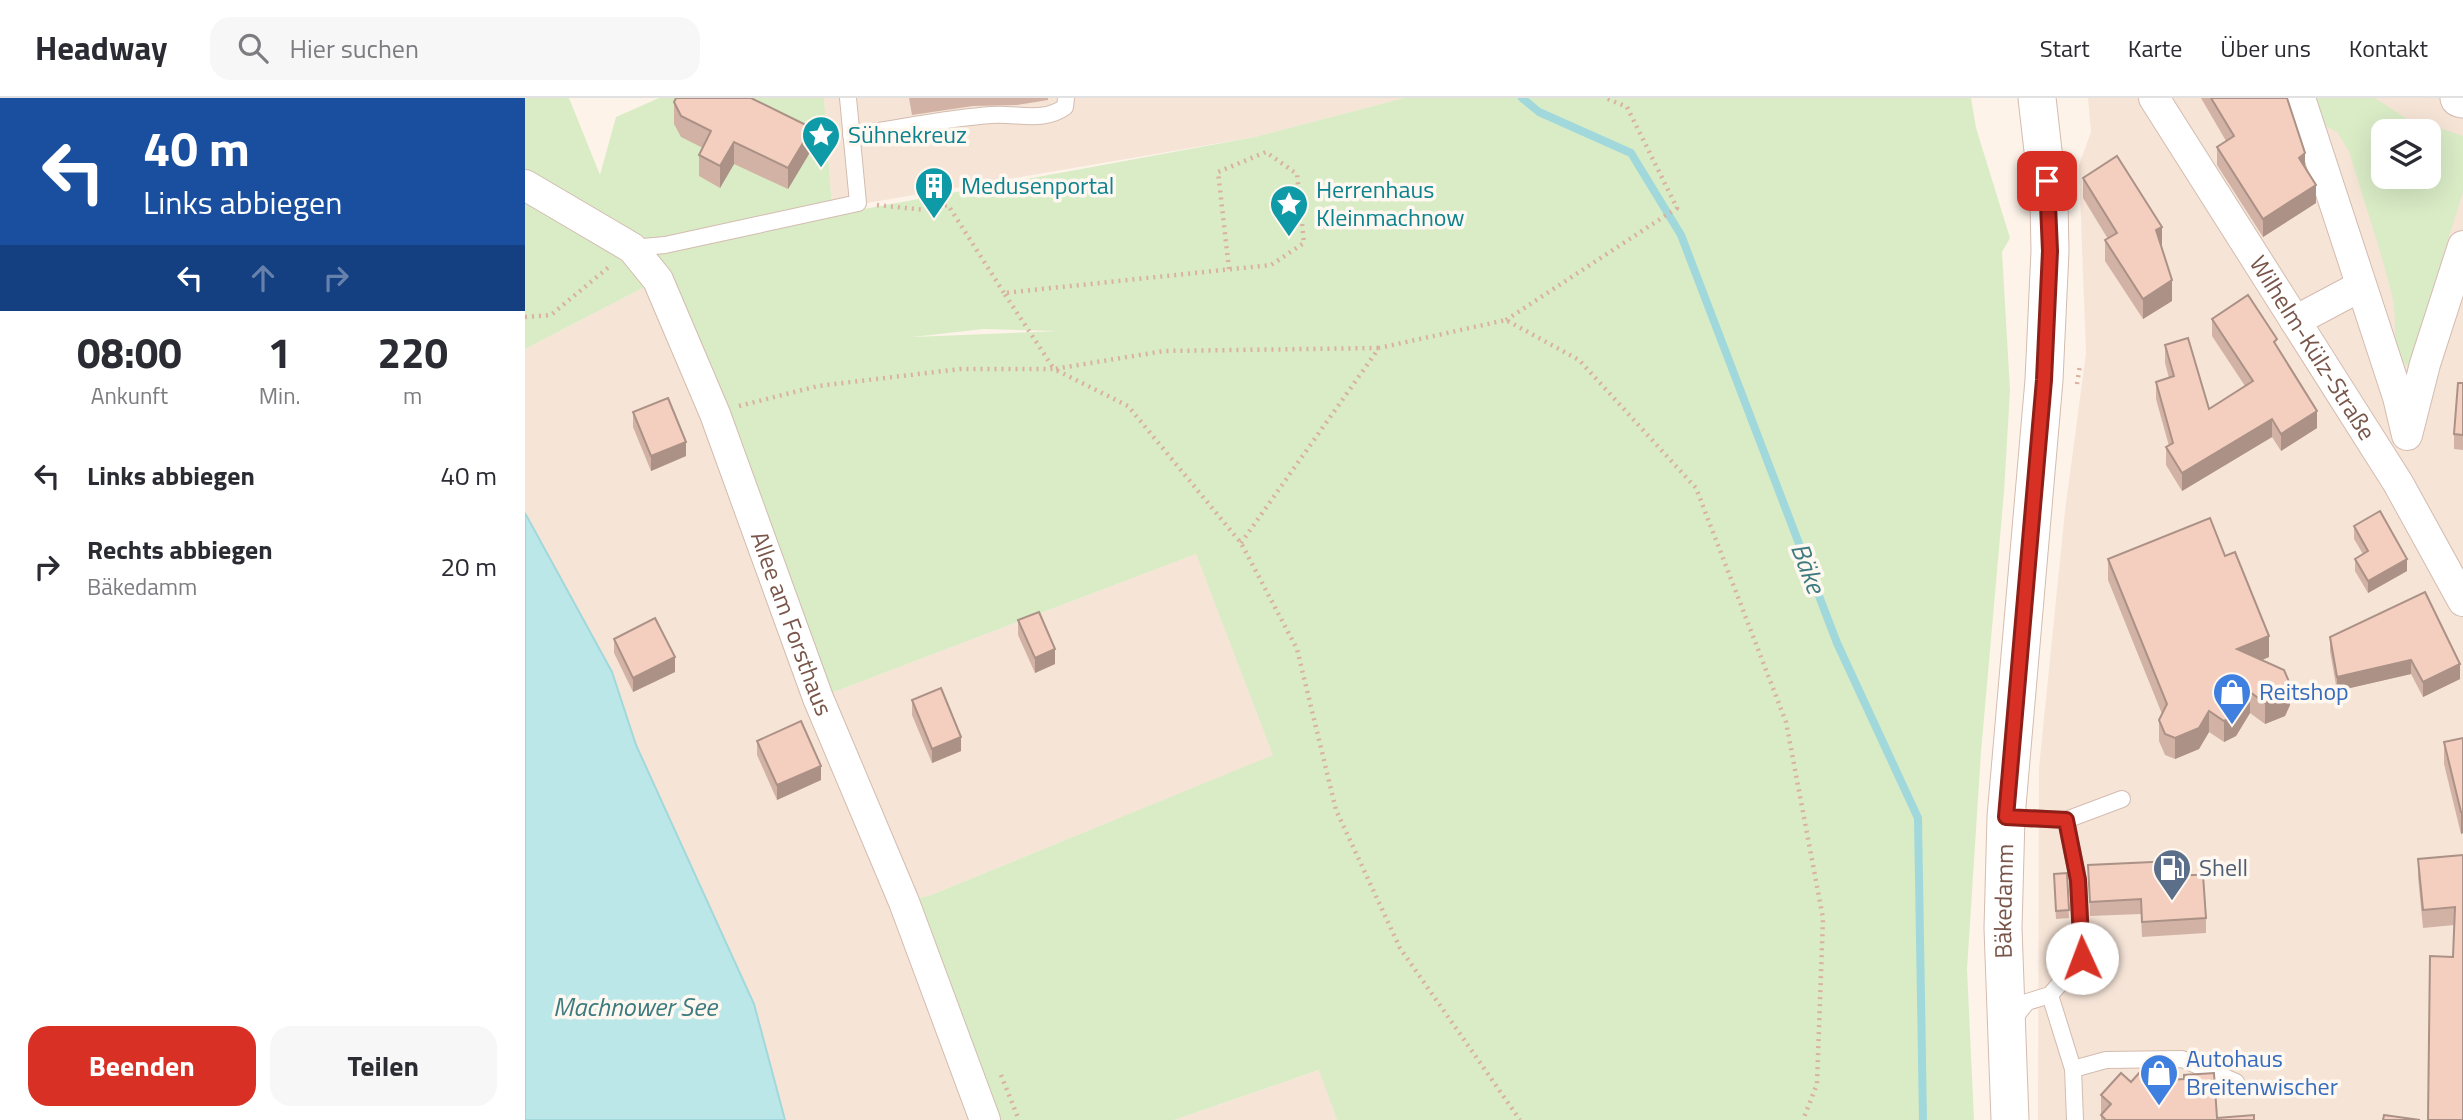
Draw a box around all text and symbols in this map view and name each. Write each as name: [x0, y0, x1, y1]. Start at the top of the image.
search box: [210, 17, 700, 80]
text: Headway: [35, 23, 168, 73]
icon: search: [234, 29, 272, 67]
text: Hier suchen: [290, 29, 419, 68]
text: Start: [2040, 30, 2090, 66]
text: Karte: [2128, 30, 2182, 66]
text: Über uns: [2220, 30, 2311, 66]
text: Kontakt: [2349, 30, 2428, 66]
text: 40 m: [143, 110, 250, 185]
place icon: Sühnekreuz: [800, 114, 842, 169]
place label: Sühnekreuz: [848, 116, 967, 152]
map controls: [2371, 119, 2441, 189]
button: layers: [2371, 119, 2441, 189]
icon: left: [28, 126, 119, 217]
pin: [2017, 151, 2077, 211]
icon: arrive: [2028, 162, 2066, 200]
building icon: Medusenportal: [913, 165, 955, 220]
place label: Medusenportal: [961, 167, 1114, 203]
place label: Herrenhaus Kleinmachnow: [1316, 171, 1465, 235]
text: Links abbiegen: [143, 178, 342, 226]
place icon: Herrenhaus Kleinmachnow: [1268, 183, 1310, 238]
street label: Wilhelm-Külz-Straße: [2241, 248, 2385, 447]
icon: left: [171, 259, 209, 297]
icon: ahead: [244, 259, 282, 297]
icon: right: [317, 259, 355, 297]
text: 08:00: [77, 320, 182, 384]
text: 1: [268, 320, 291, 384]
text: 220: [377, 320, 448, 384]
text: Ankunft: [91, 378, 168, 413]
text: Min.: [259, 378, 300, 413]
text: m: [403, 378, 422, 413]
text: Links abbiegen: [87, 456, 255, 495]
text: 40 m: [440, 456, 497, 495]
icon: left: [28, 457, 66, 495]
street label: Allee am Forsthaus: [742, 526, 842, 721]
text: Rechts abbiegen: [87, 530, 273, 569]
water label: Bäke: [1781, 537, 1837, 601]
text: 20 m: [440, 547, 497, 586]
icon: right: [28, 548, 66, 586]
text: Bäkedamm: [87, 569, 197, 604]
shop icon: Reitshop: [2211, 671, 2253, 726]
place label: Reitshop: [2259, 673, 2349, 709]
street label: Bäkedamm: [1984, 843, 2022, 959]
fuel station icon: Shell: [2151, 847, 2193, 902]
place label: Shell: [2199, 849, 2248, 885]
position arrow: [2045, 921, 2119, 995]
water label: Machnower See: [553, 987, 719, 1026]
button: Beenden: [28, 1026, 256, 1106]
button: Teilen: [270, 1026, 497, 1106]
place label: Autohaus Breitenwischer: [2186, 1040, 2338, 1104]
shop icon: Autohaus Breitenwischer: [2138, 1052, 2180, 1107]

